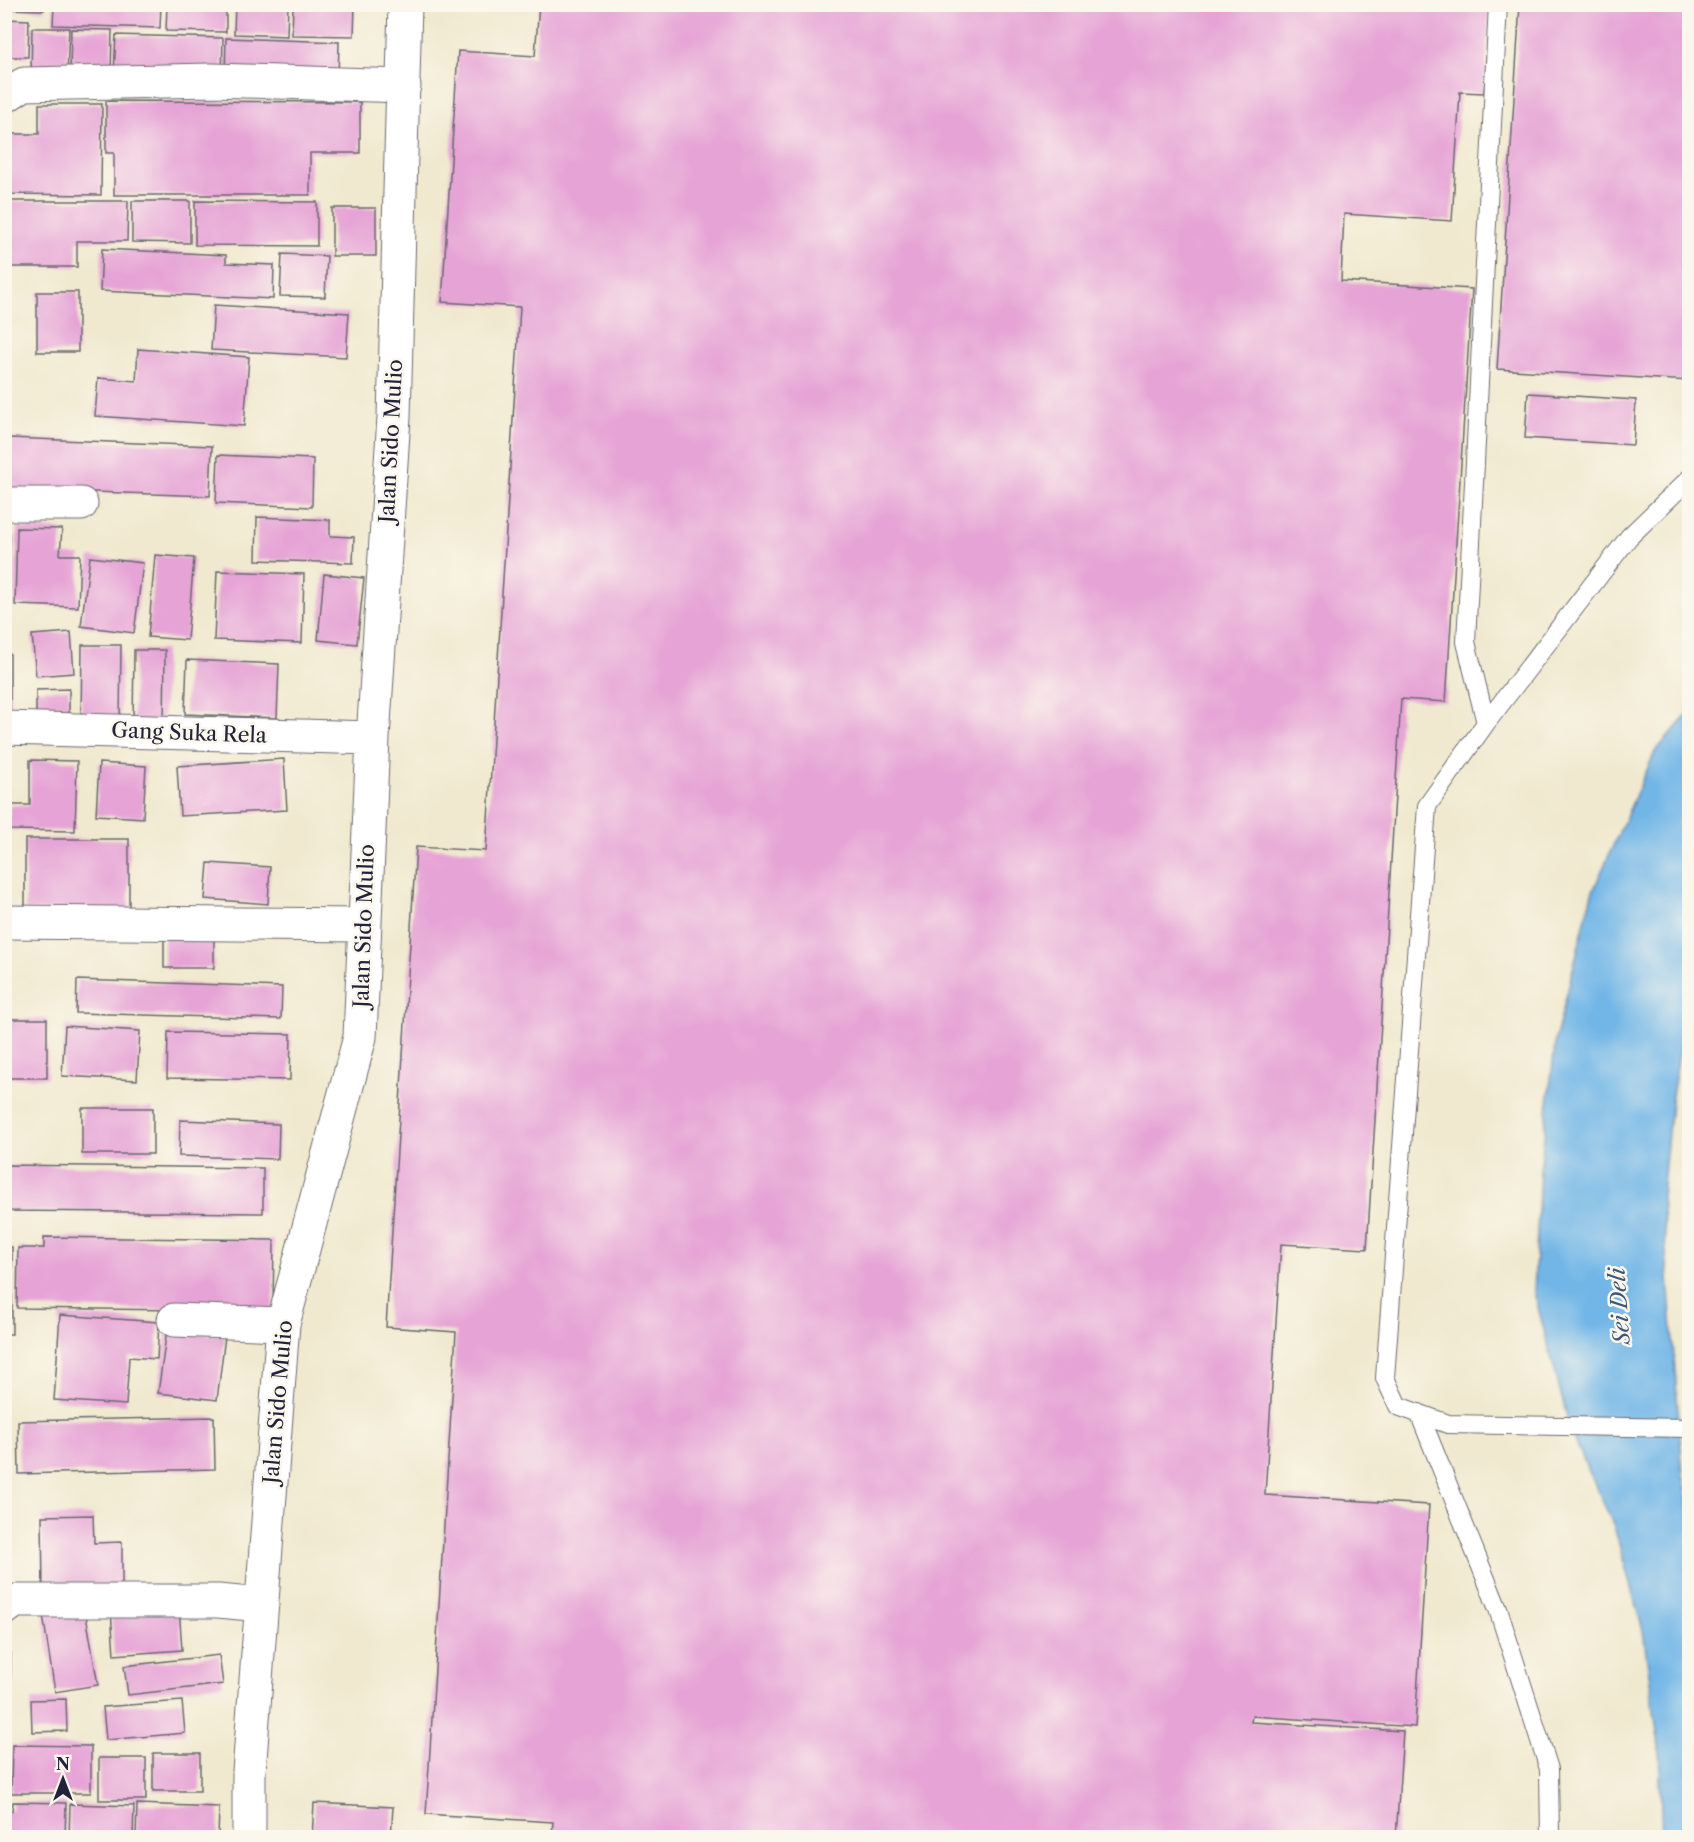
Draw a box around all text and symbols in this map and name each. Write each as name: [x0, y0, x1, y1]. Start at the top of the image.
street label: Jalan Sido Mulio: [374, 359, 407, 526]
street label: Gang Suka Rela: [111, 717, 268, 748]
street label: Jalan Sido Mulio: [348, 844, 379, 1011]
water label: Sei Deli: [1603, 1266, 1636, 1347]
street label: Jalan Sido Mulio: [258, 1319, 297, 1488]
north arrow: [33, 1749, 93, 1809]
text: N: [56, 1754, 70, 1774]

